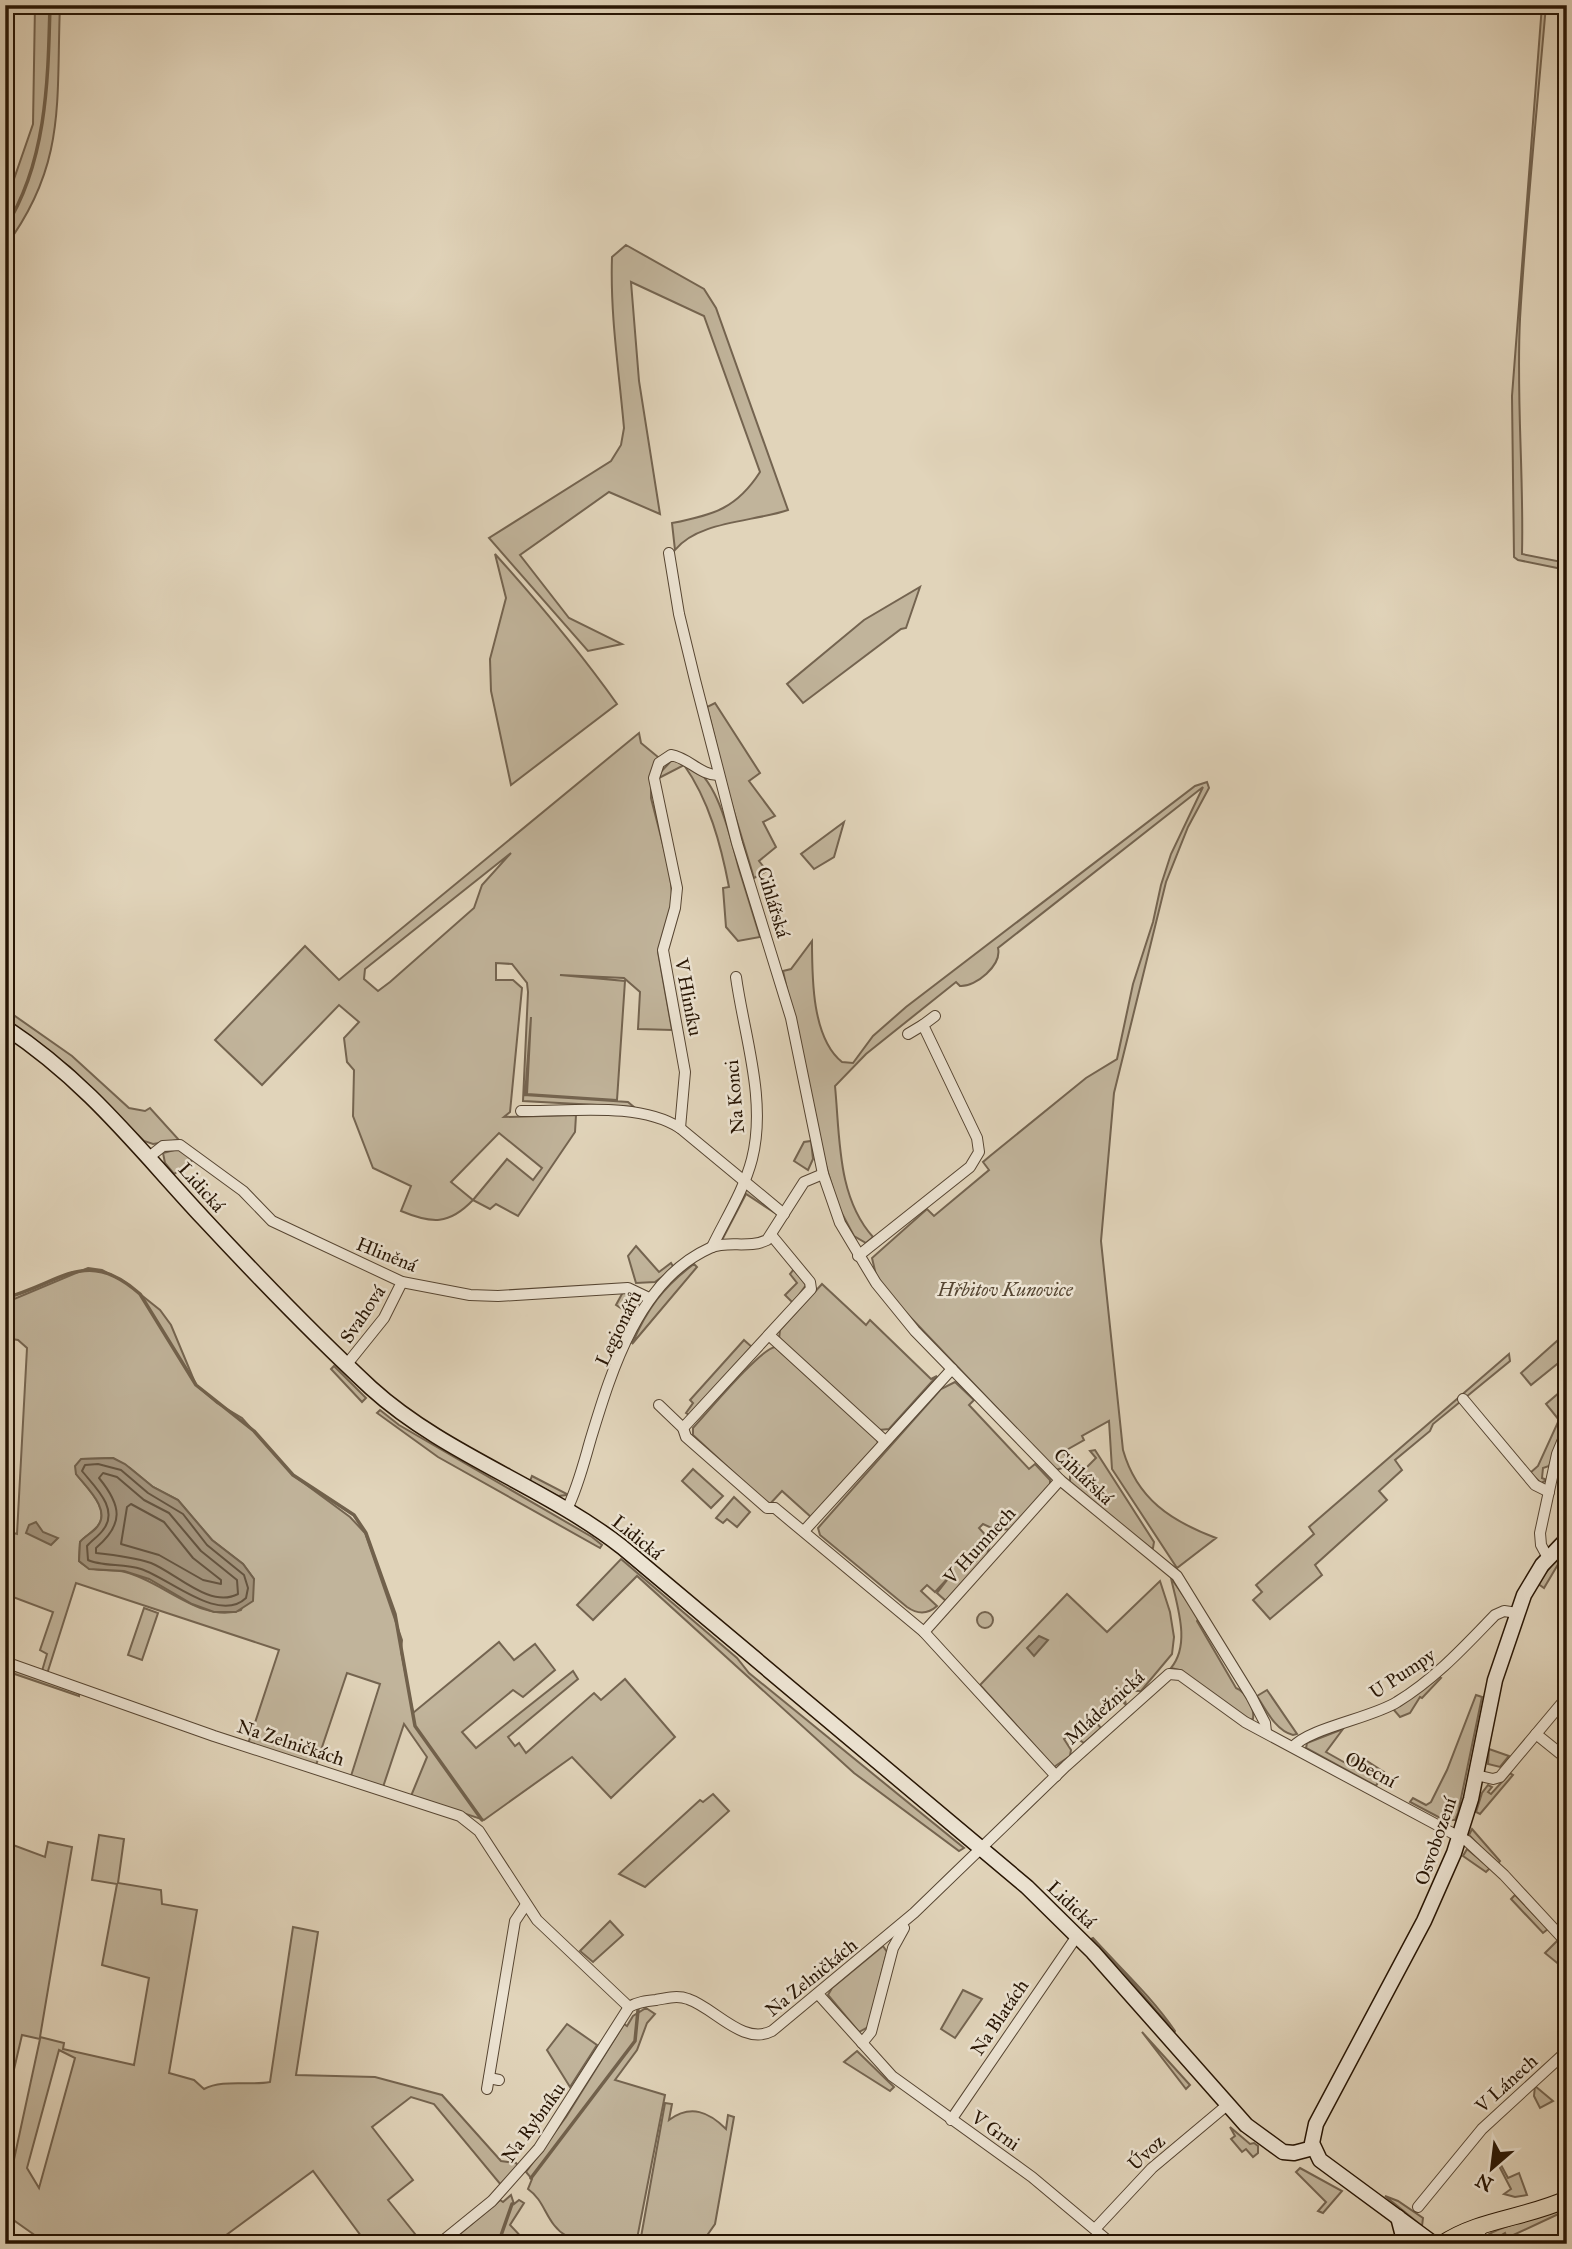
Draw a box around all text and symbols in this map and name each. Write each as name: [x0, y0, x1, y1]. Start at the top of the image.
street label: Cihlářská: [752, 864, 795, 941]
street label: V Hliníku: [670, 955, 707, 1038]
street label: Na Konci: [720, 1059, 749, 1135]
street label: Lidická: [173, 1158, 230, 1218]
street label: Hliněná: [353, 1232, 421, 1277]
park label: Hřbitov Kunovice: [936, 1278, 1074, 1301]
street label: Svahová: [335, 1280, 391, 1348]
street label: Legionářů: [590, 1287, 648, 1370]
street label: Cihlářská: [1049, 1443, 1119, 1510]
street label: V Humnech: [938, 1502, 1020, 1590]
street label: Lidická: [608, 1510, 668, 1565]
street label: U Pumpy: [1365, 1642, 1440, 1704]
street label: Mládežnická: [1060, 1665, 1150, 1749]
street label: Na Zelničkách: [234, 1714, 348, 1771]
street label: Obecní: [1341, 1746, 1401, 1793]
street label: Osvobození: [1410, 1794, 1461, 1888]
street label: Lidická: [1043, 1876, 1101, 1934]
street label: Na Zelničkách: [761, 1933, 862, 2021]
street label: Na Blatách: [966, 1974, 1033, 2060]
street label: V Lánech: [1470, 2049, 1543, 2118]
street label: Na Rybníku: [497, 2078, 570, 2167]
street label: V Grni: [966, 2105, 1024, 2155]
street label: Úvoz: [1122, 2129, 1170, 2175]
north arrow: [1456, 2134, 1526, 2204]
text: N: [1472, 2169, 1497, 2197]

